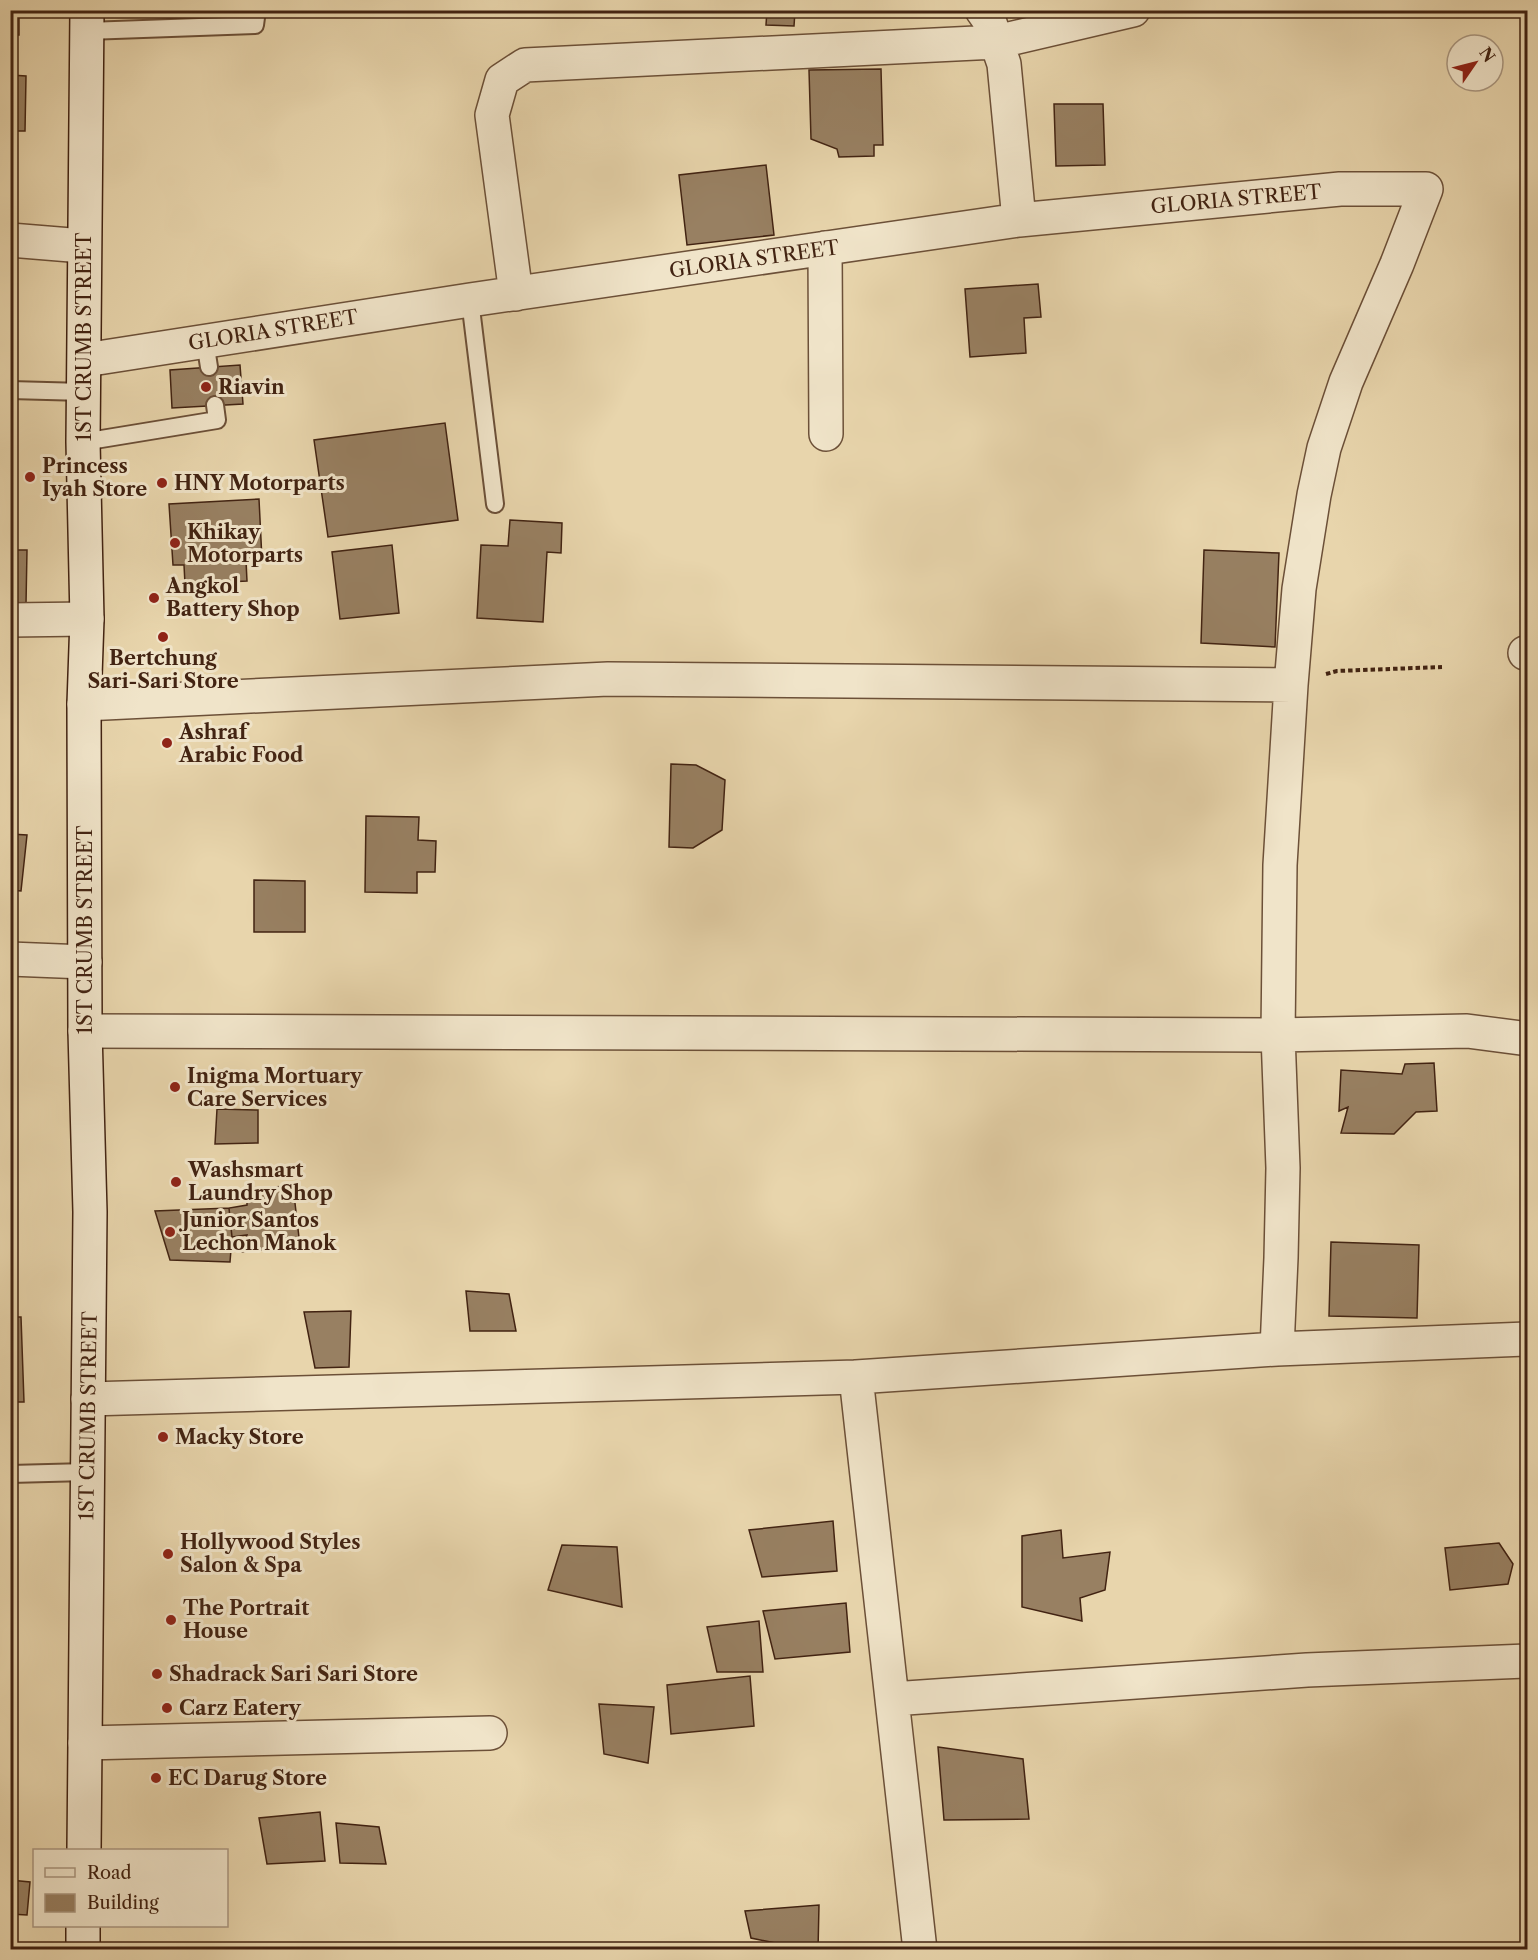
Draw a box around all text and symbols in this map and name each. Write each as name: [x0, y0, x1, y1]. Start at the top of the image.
north arrow: [1445, 33, 1505, 93]
text: N: [1475, 43, 1500, 66]
street label: GLORIA STREET: [1150, 180, 1322, 218]
street label: 1ST CRUMB STREET: [72, 232, 96, 442]
street label: GLORIA STREET: [668, 235, 841, 283]
street label: GLORIA STREET: [187, 305, 359, 355]
place label: Riavin: [218, 375, 285, 399]
marker: Riavin: [199, 380, 213, 394]
place label: Princess Iyah Store: [42, 454, 147, 501]
marker: Princess Iyah Store: [23, 470, 37, 484]
place label: HNY Motorparts: [174, 471, 345, 495]
marker: HNY Motorparts: [155, 476, 169, 490]
place label: Khikay Motorparts: [187, 520, 303, 567]
marker: Khikay Motorparts: [168, 536, 182, 550]
place label: Angkol Battery Shop: [165, 574, 300, 621]
marker: Angkol Battery Shop: [147, 591, 161, 605]
marker: Bertchung Sari-Sari Store: [156, 630, 170, 644]
place label: Bertchung Sari-Sari Store: [87, 646, 239, 693]
place label: Ashraf Arabic Food: [178, 720, 304, 767]
marker: Ashraf Arabic Food: [160, 736, 174, 750]
street label: 1ST CRUMB STREET: [73, 825, 97, 1035]
place label: Inigma Mortuary Care Services: [187, 1064, 363, 1111]
marker: Inigma Mortuary Care Services: [168, 1080, 182, 1094]
place label: Washsmart Laundry Shop: [187, 1158, 333, 1205]
marker: Washsmart Laundry Shop: [169, 1175, 183, 1189]
place label: Junior Santos Lechon Manok: [178, 1208, 337, 1255]
marker: Junior Santos Lechon Manok: [163, 1225, 177, 1239]
street label: 1ST CRUMB STREET: [74, 1311, 102, 1521]
place label: Macky Store: [175, 1425, 304, 1449]
marker: Macky Store: [156, 1430, 170, 1444]
place label: Hollywood Styles Salon & Spa: [180, 1530, 360, 1577]
marker: Hollywood Styles Salon & Spa: [161, 1547, 175, 1561]
place label: The Portrait House: [183, 1596, 309, 1643]
marker: The Portrait House: [164, 1613, 178, 1627]
place label: Shadrack Sari Sari Store: [169, 1662, 418, 1686]
marker: Shadrack Sari Sari Store: [150, 1667, 164, 1681]
place label: Carz Eatery: [179, 1696, 302, 1720]
marker: Carz Eatery: [160, 1701, 174, 1715]
place label: EC Darug Store: [168, 1766, 327, 1790]
marker: EC Darug Store: [149, 1771, 163, 1785]
legend: [33, 1849, 228, 1927]
text: Road: [87, 1862, 132, 1884]
text: Building: [87, 1892, 159, 1914]

